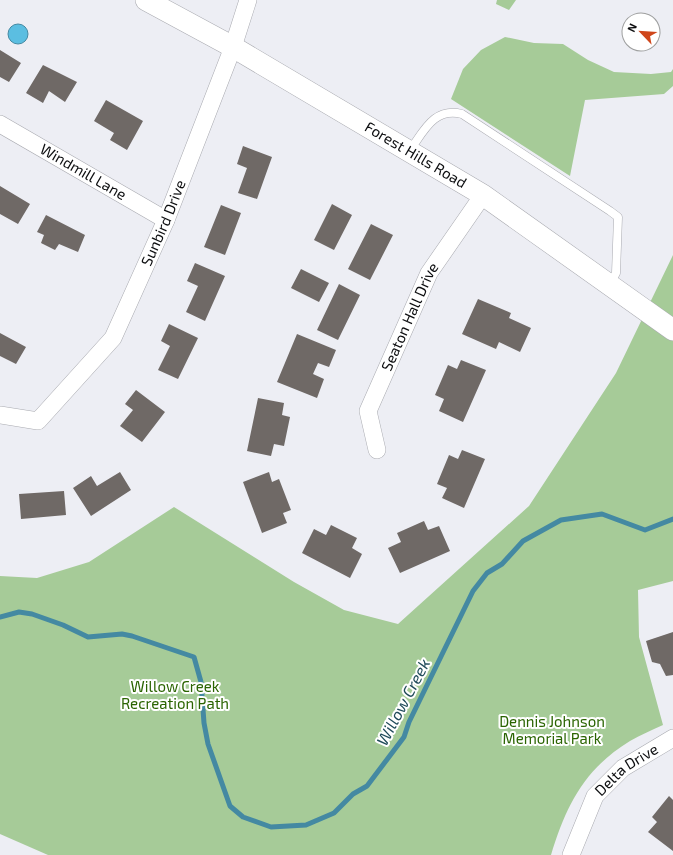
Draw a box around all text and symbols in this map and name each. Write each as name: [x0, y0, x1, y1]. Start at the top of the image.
north arrow: [621, 12, 661, 52]
text: N: [624, 21, 639, 34]
street label: Forest Hills Road: [362, 117, 470, 191]
street label: Windmill Lane: [37, 139, 130, 203]
street label: Sunbird Drive: [137, 177, 189, 268]
street label: Seaton Hall Drive: [377, 259, 442, 374]
water label: Willow Creek: [372, 655, 433, 748]
park label: Willow Creek Recreation Path: [121, 677, 229, 712]
park label: Dennis Johnson Memorial Park: [499, 712, 605, 747]
street label: Delta Drive: [590, 739, 661, 799]

